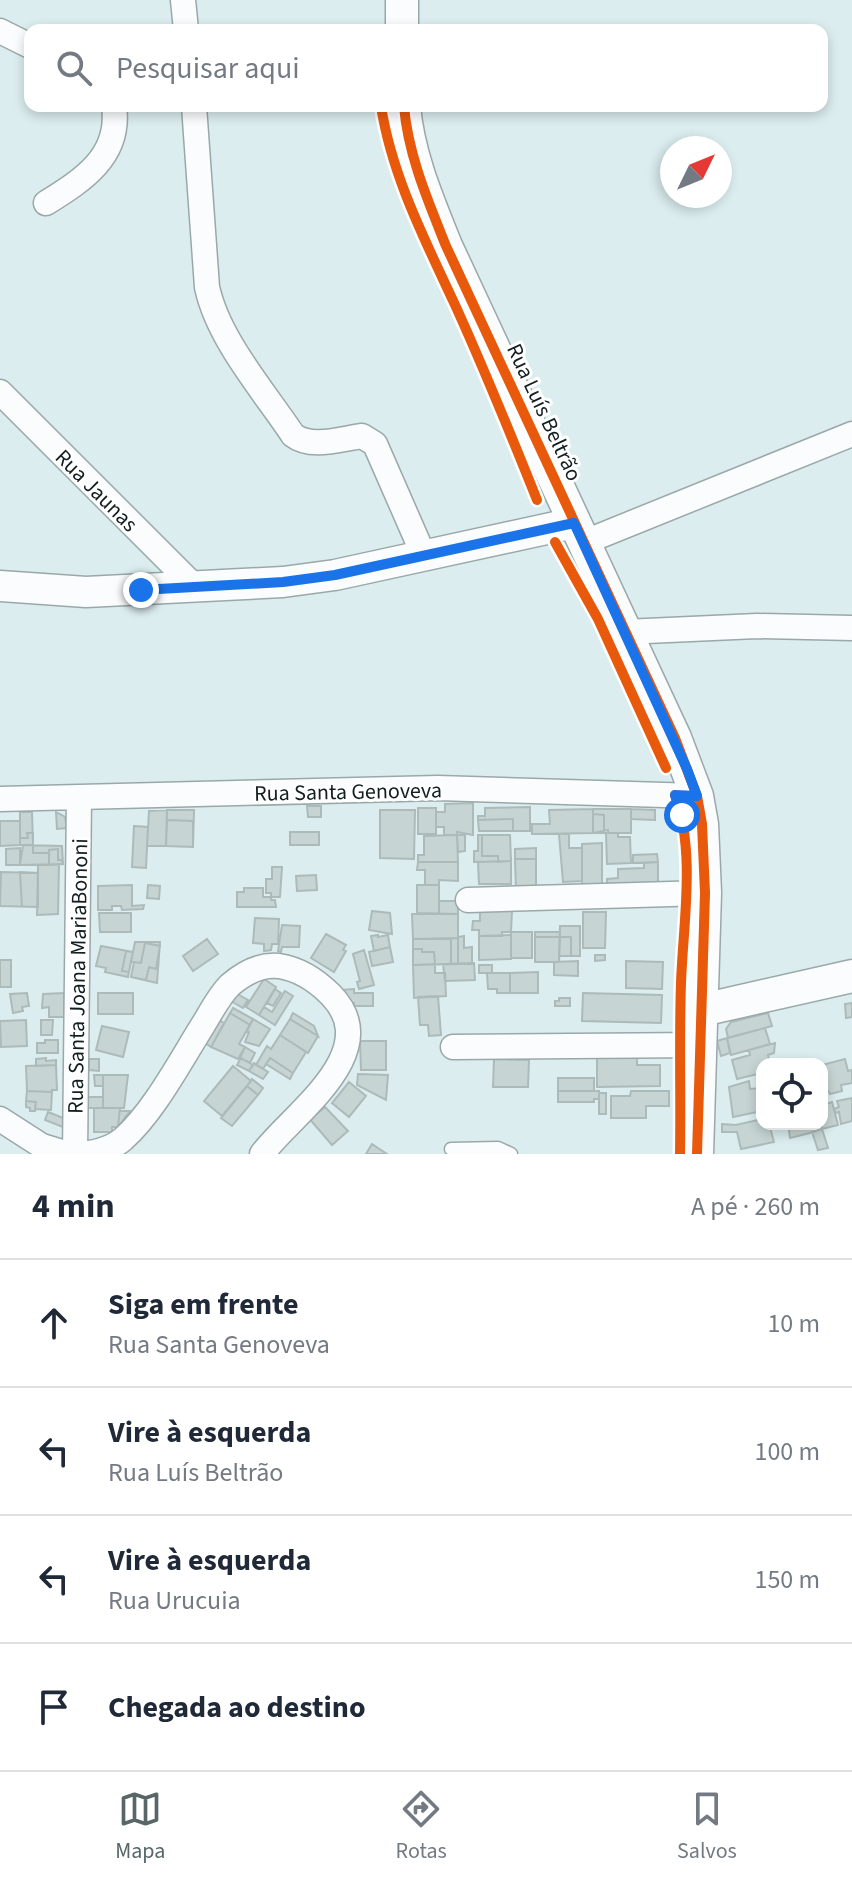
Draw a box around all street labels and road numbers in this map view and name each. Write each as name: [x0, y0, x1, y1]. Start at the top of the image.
street label: Rua Luís Beltrão: [498, 338, 590, 486]
street label: Rua Jaunas: [48, 442, 145, 539]
street label: Rua Santa Genoveva: [254, 774, 442, 810]
street label: Rua Santa Joana MariaBononi: [60, 838, 96, 1114]

